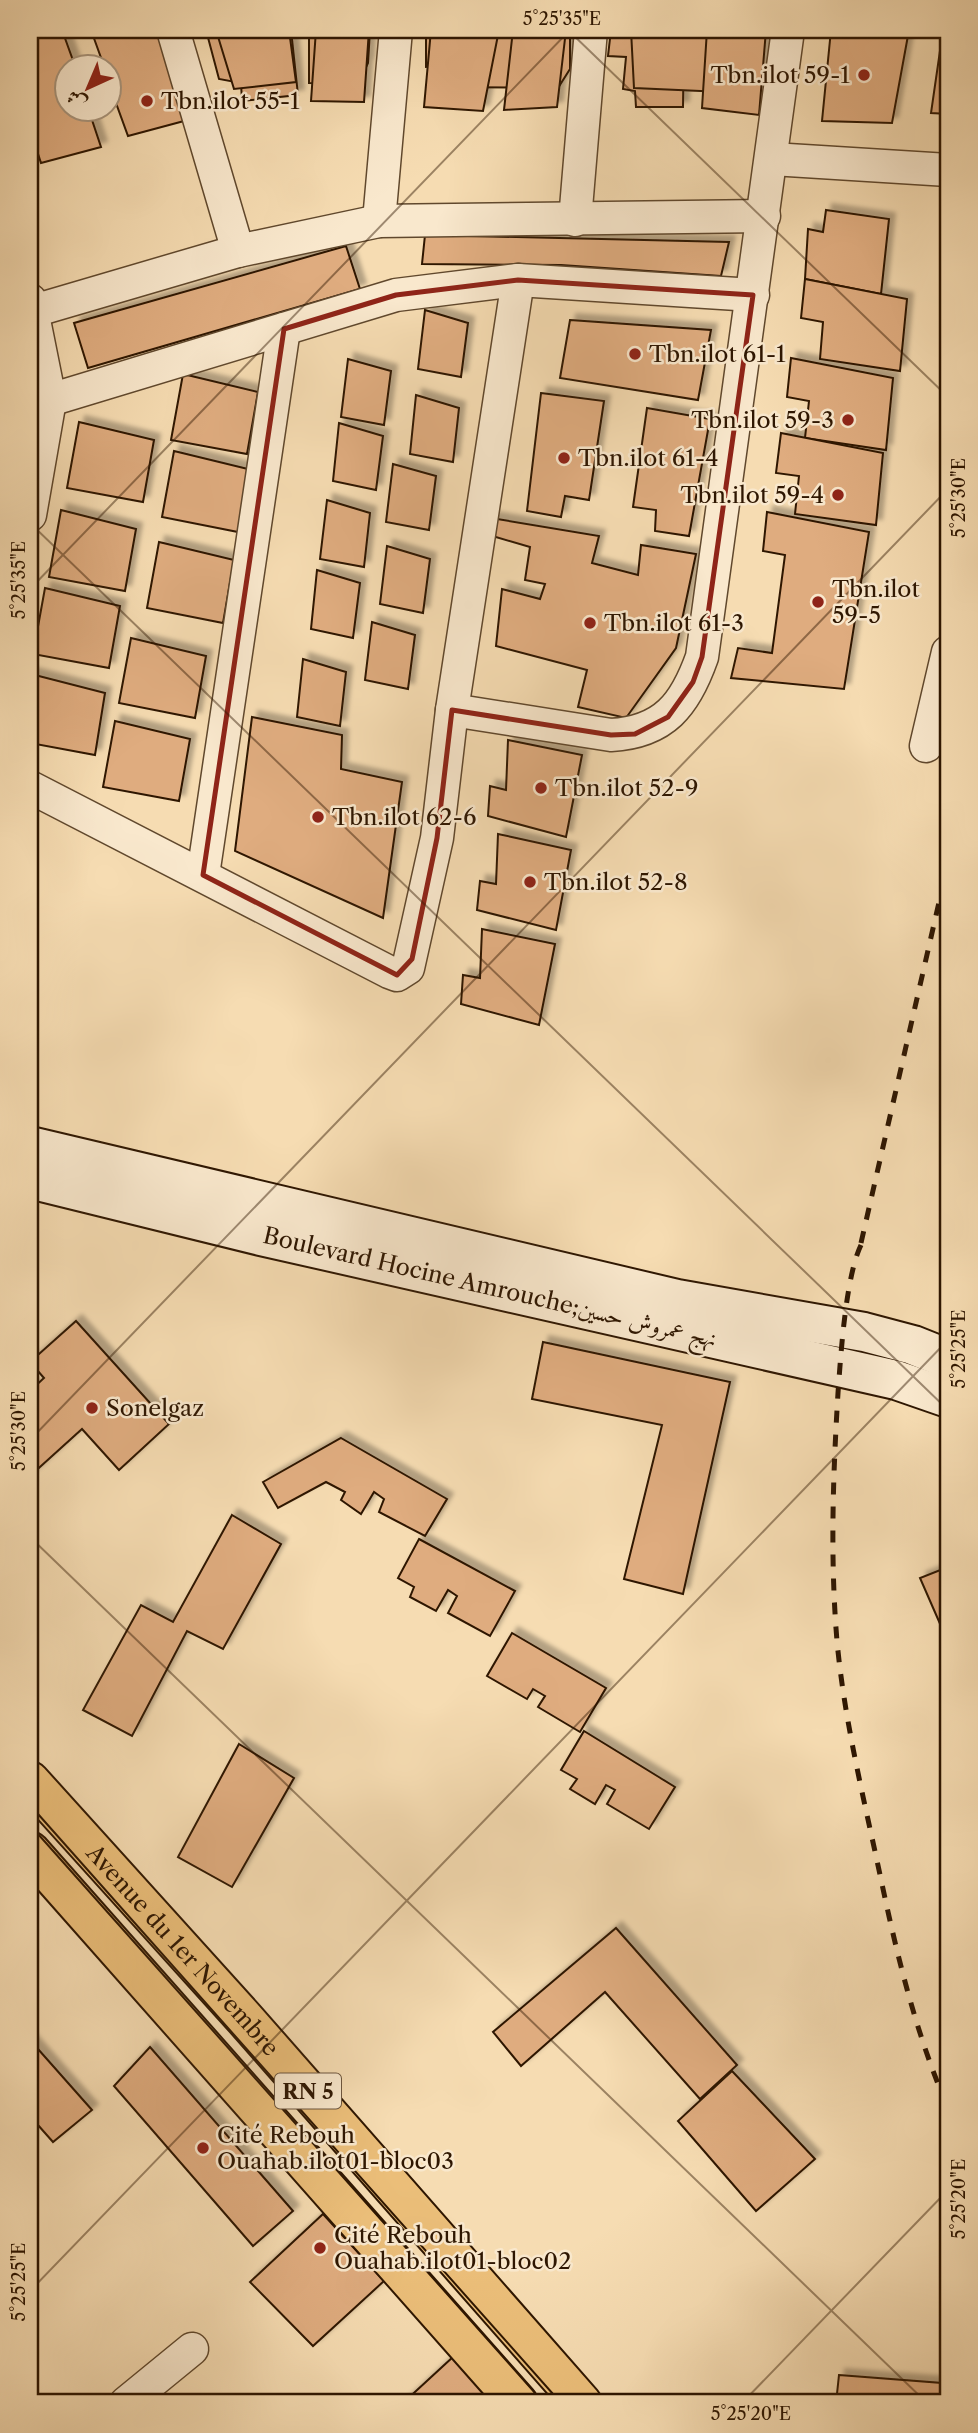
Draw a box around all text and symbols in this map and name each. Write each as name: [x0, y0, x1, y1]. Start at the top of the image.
text: 5°25'35"E: [523, 8, 601, 30]
north arrow: [52, 52, 122, 122]
place label: Tbn.ilot 59-1: [710, 61, 850, 89]
marker: Tbn.ilot 59-1: [856, 67, 872, 83]
text: ش: [62, 85, 91, 115]
place label: Tbn.ilot 55-1: [161, 87, 300, 115]
marker: Tbn.ilot 55-1: [139, 93, 155, 109]
place label: Tbn.ilot 61-1: [649, 340, 786, 368]
marker: Tbn.ilot 61-1: [627, 346, 643, 362]
place label: Tbn.ilot 59-3: [691, 406, 834, 434]
marker: Tbn.ilot 59-3: [840, 412, 856, 428]
place label: Tbn.ilot 61-4: [578, 444, 719, 472]
marker: Tbn.ilot 61-4: [556, 450, 572, 466]
text: 5°25'30"E: [948, 458, 970, 538]
place label: Tbn.ilot 59-4: [681, 481, 824, 509]
marker: Tbn.ilot 59-4: [830, 487, 846, 503]
text: 5°25'35"E: [8, 541, 30, 619]
place label: Tbn.ilot 59-5: [832, 575, 920, 629]
marker: Tbn.ilot 59-5: [810, 594, 826, 610]
place label: Tbn.ilot 61-3: [604, 609, 744, 637]
marker: Tbn.ilot 61-3: [582, 615, 598, 631]
place label: Tbn.ilot 52-9: [555, 774, 698, 802]
marker: Tbn.ilot 52-9: [533, 780, 549, 796]
place label: Tbn.ilot 62-6: [332, 803, 476, 831]
marker: Tbn.ilot 62-6: [310, 809, 326, 825]
place label: Tbn.ilot 52-8: [544, 868, 688, 896]
marker: Tbn.ilot 52-8: [522, 874, 538, 890]
street label: Boulevard Hocine Amrouche;نهج عمروش حسين: [259, 1221, 720, 1360]
text: 5°25'25"E: [948, 1310, 970, 1388]
text: 5°25'30"E: [8, 1391, 30, 1471]
place label: Sonelgaz: [106, 1394, 204, 1422]
marker: Sonelgaz: [84, 1400, 100, 1416]
street label: Avenue du 1er Novembre: [80, 1838, 285, 2062]
road number: RN 5: [275, 2074, 341, 2108]
place label: Cité Rebouh Ouahab.ilot01-bloc03: [217, 2121, 454, 2175]
marker: Cité Rebouh Ouahab.ilot01-bloc03: [195, 2140, 211, 2156]
text: 5°25'20"E: [948, 2159, 970, 2239]
place label: Cité Rebouh Ouahab.ilot01-bloc02: [334, 2221, 571, 2275]
marker: Cité Rebouh Ouahab.ilot01-bloc02: [312, 2240, 328, 2256]
text: 5°25'25"E: [8, 2243, 30, 2321]
text: 5°25'20"E: [711, 2403, 791, 2425]

